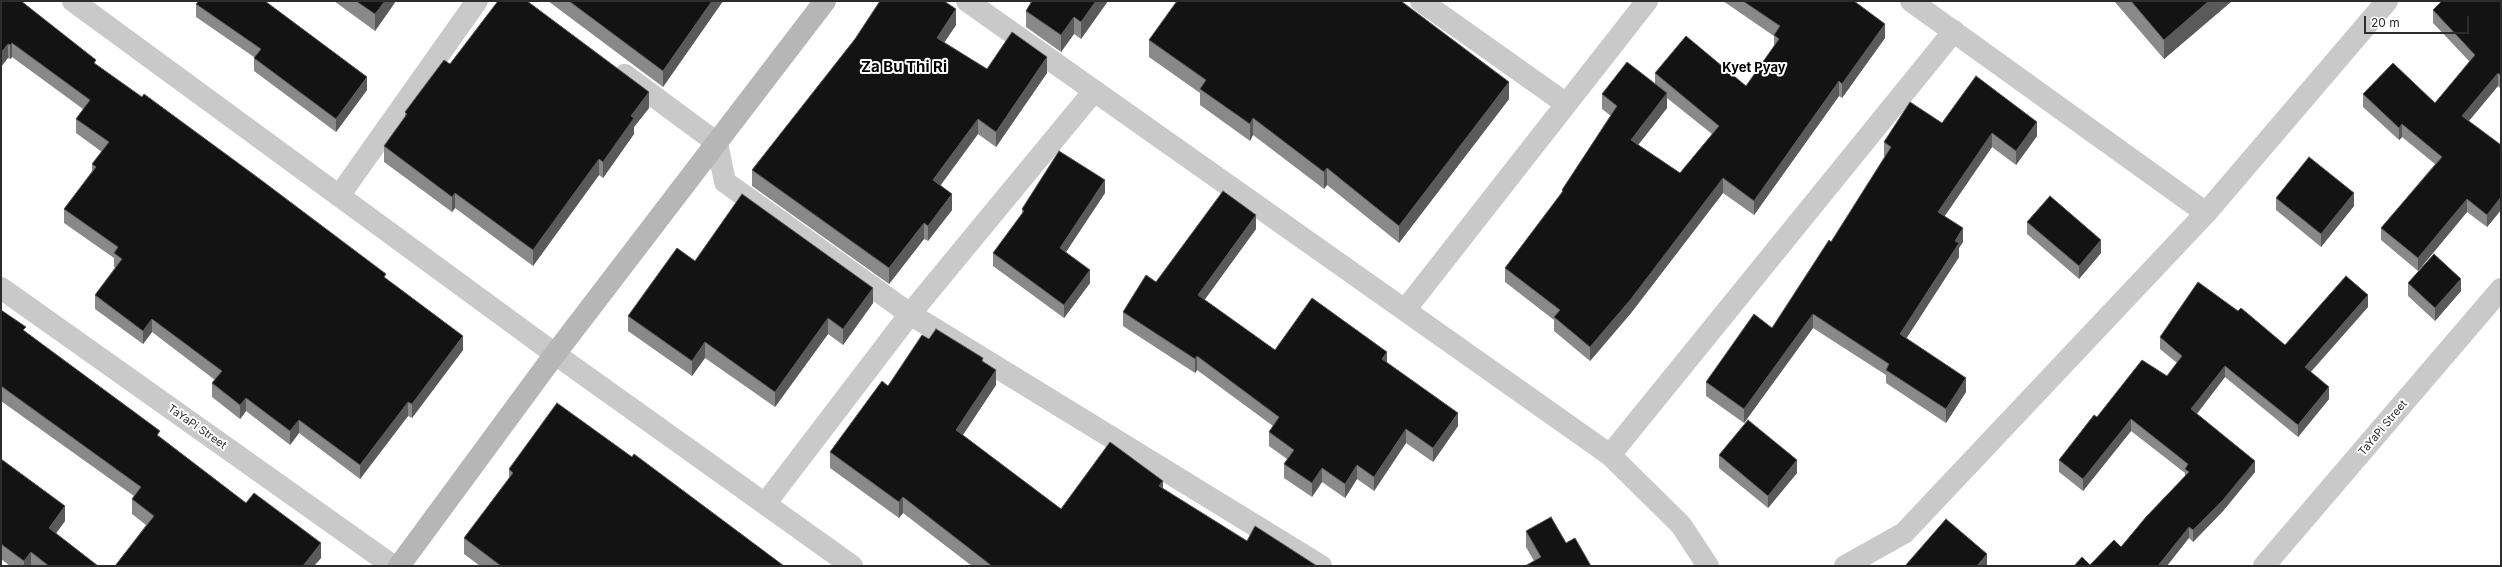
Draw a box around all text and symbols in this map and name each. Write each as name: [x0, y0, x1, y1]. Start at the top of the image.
scale bar: [2366, 8, 2471, 34]
text: 20 m: [2371, 15, 2400, 30]
district label: Za Bu Thi Ri: [861, 58, 947, 76]
district label: Kyet Pyay: [1722, 60, 1786, 76]
street label: TaYaPi Street: [2356, 398, 2410, 458]
street label: TaYaPi Street: [165, 402, 229, 452]

